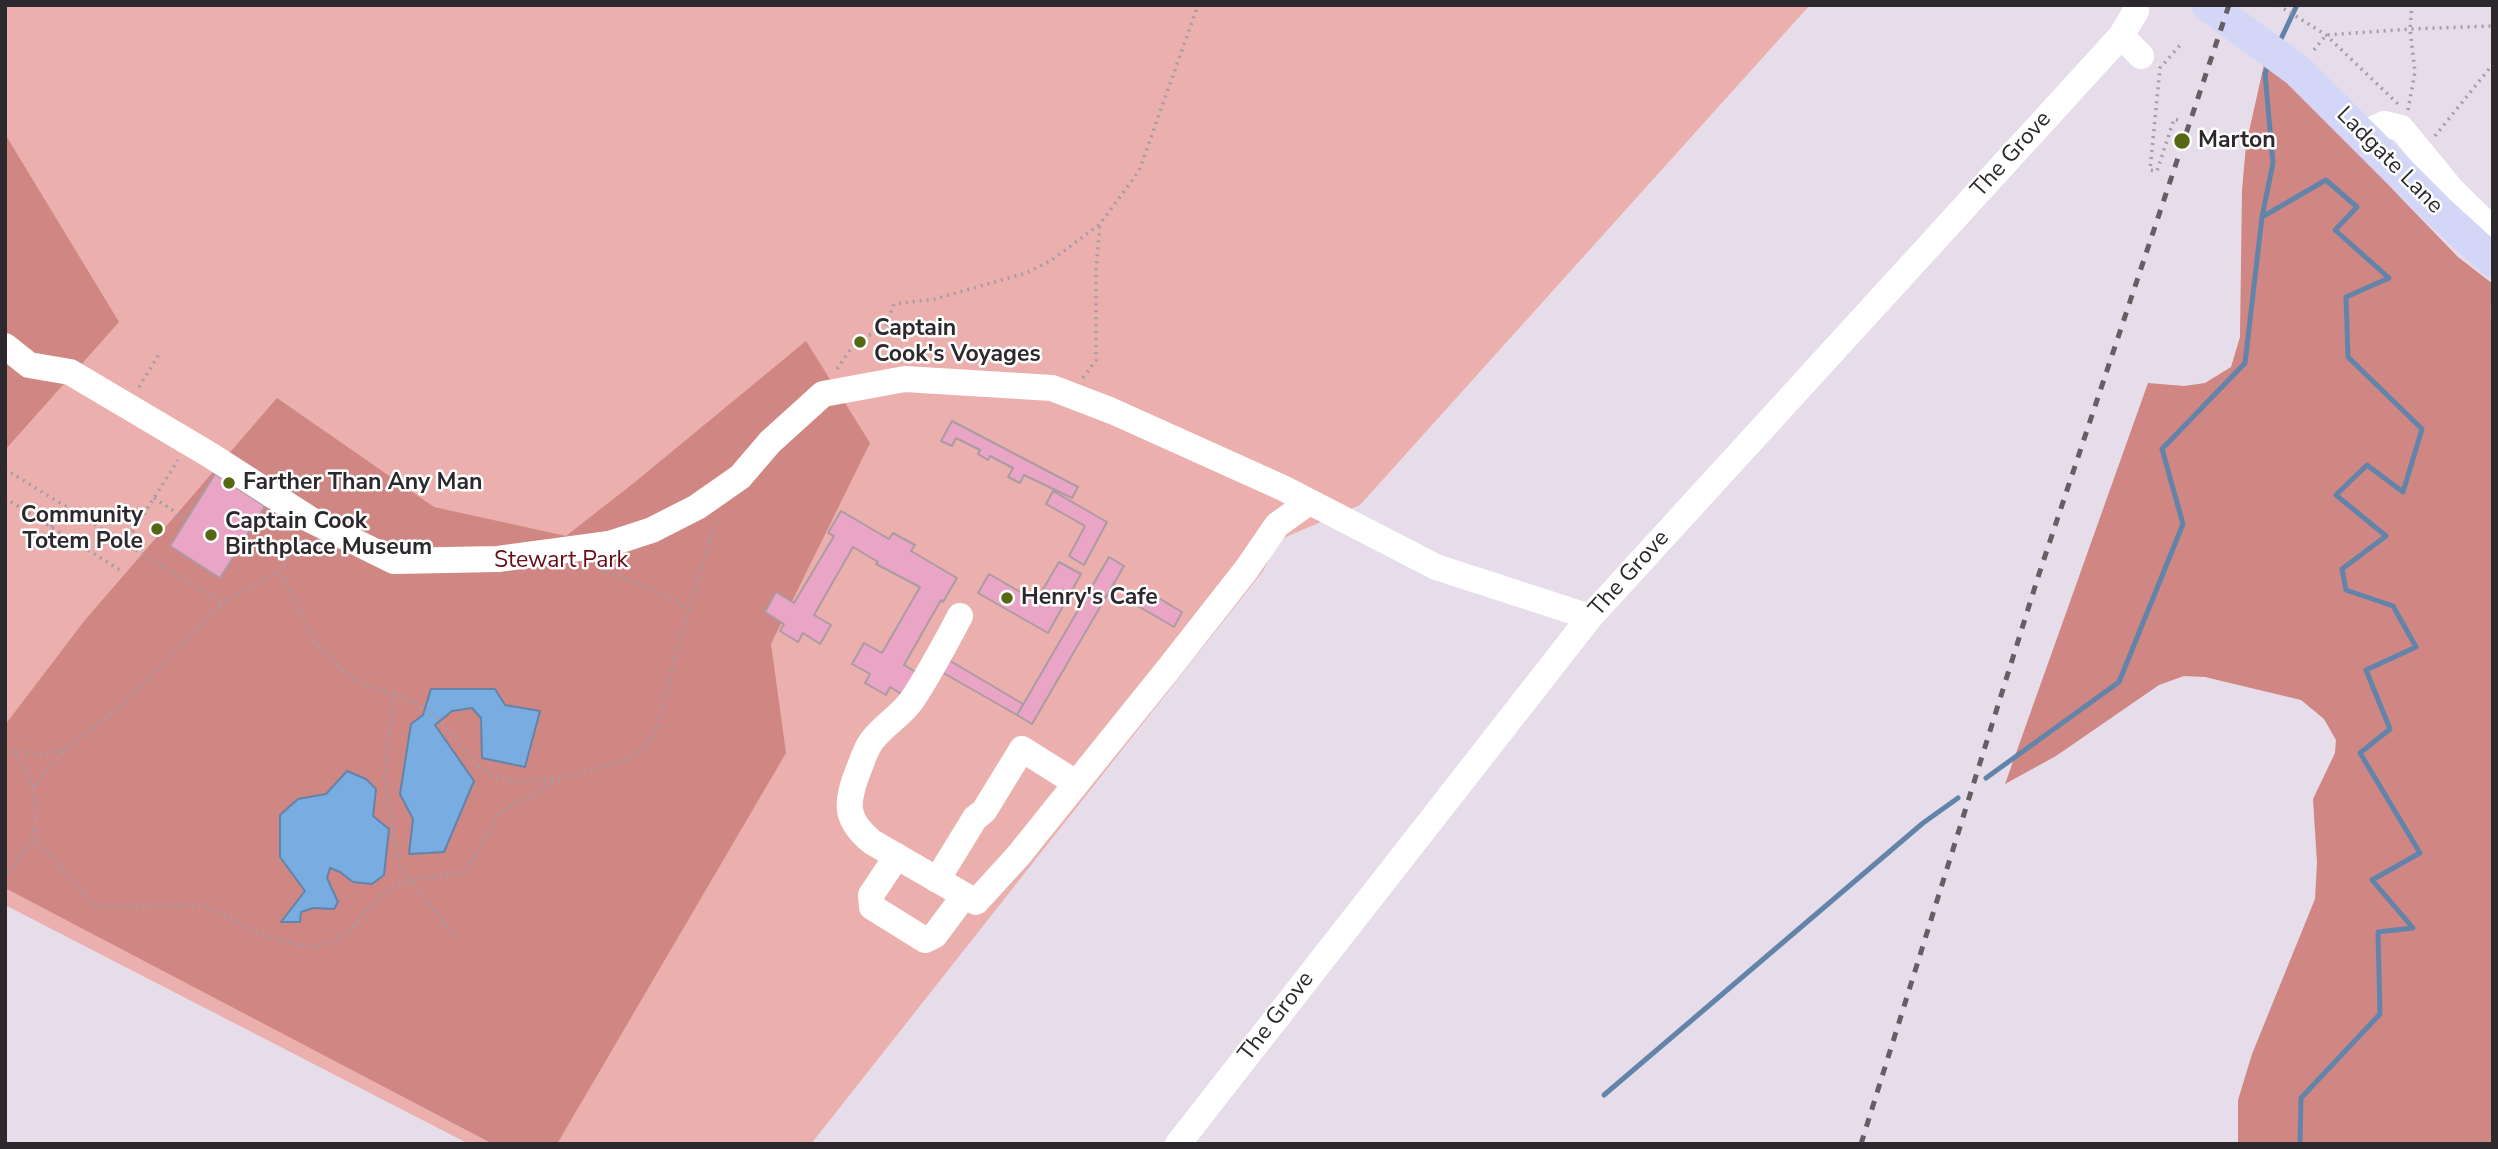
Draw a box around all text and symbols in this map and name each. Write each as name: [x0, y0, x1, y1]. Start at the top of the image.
street label: Ladgate Lane: [2330, 102, 2448, 220]
street label: The Grove: [1966, 106, 2058, 204]
place label: Marton: [2198, 127, 2276, 155]
marker: Marton: [2172, 131, 2192, 151]
place label: Captain Cook's Voyages: [874, 315, 1041, 369]
marker: Captain Cook's Voyages: [852, 334, 868, 350]
place label: Farther Than Any Man: [243, 469, 482, 497]
marker: Farther Than Any Man: [221, 475, 237, 491]
place label: Community Totem Pole: [21, 502, 143, 556]
place label: Captain Cook Birthplace Museum: [225, 508, 432, 562]
marker: Community Totem Pole: [149, 521, 165, 537]
street label: The Grove: [1584, 525, 1676, 623]
marker: Captain Cook Birthplace Museum: [203, 527, 219, 543]
park label: Stewart Park: [494, 547, 628, 575]
place label: Henry's Cafe: [1021, 584, 1158, 612]
marker: Henry's Cafe: [999, 590, 1015, 606]
street label: The Grove: [1233, 967, 1321, 1067]

